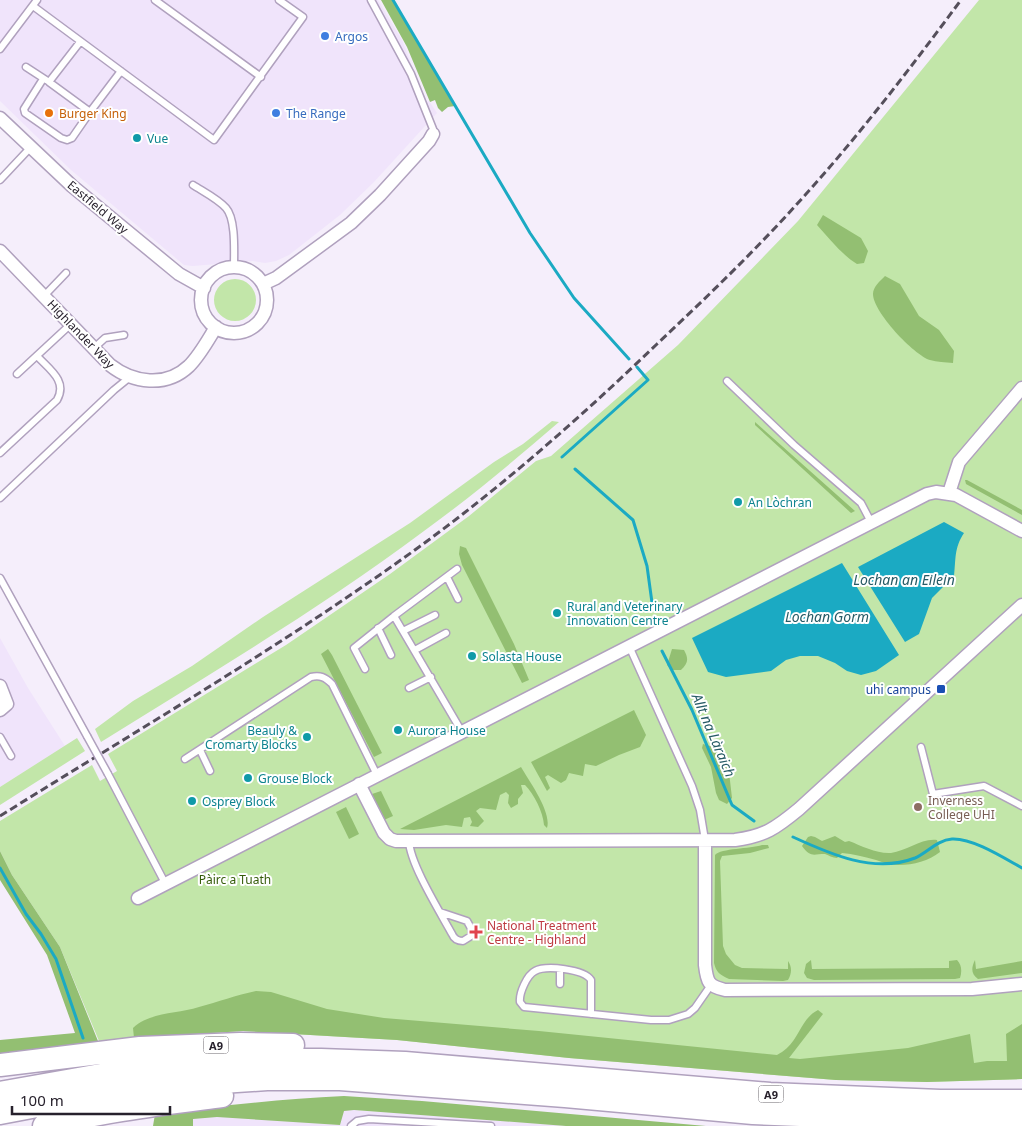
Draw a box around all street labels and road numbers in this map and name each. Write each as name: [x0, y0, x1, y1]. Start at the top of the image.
street label: Eastfield Way: [64, 176, 133, 238]
street label: Highlander Way: [44, 296, 119, 373]
road number: A9: [204, 1036, 228, 1054]
road number: A9: [758, 1086, 784, 1102]

